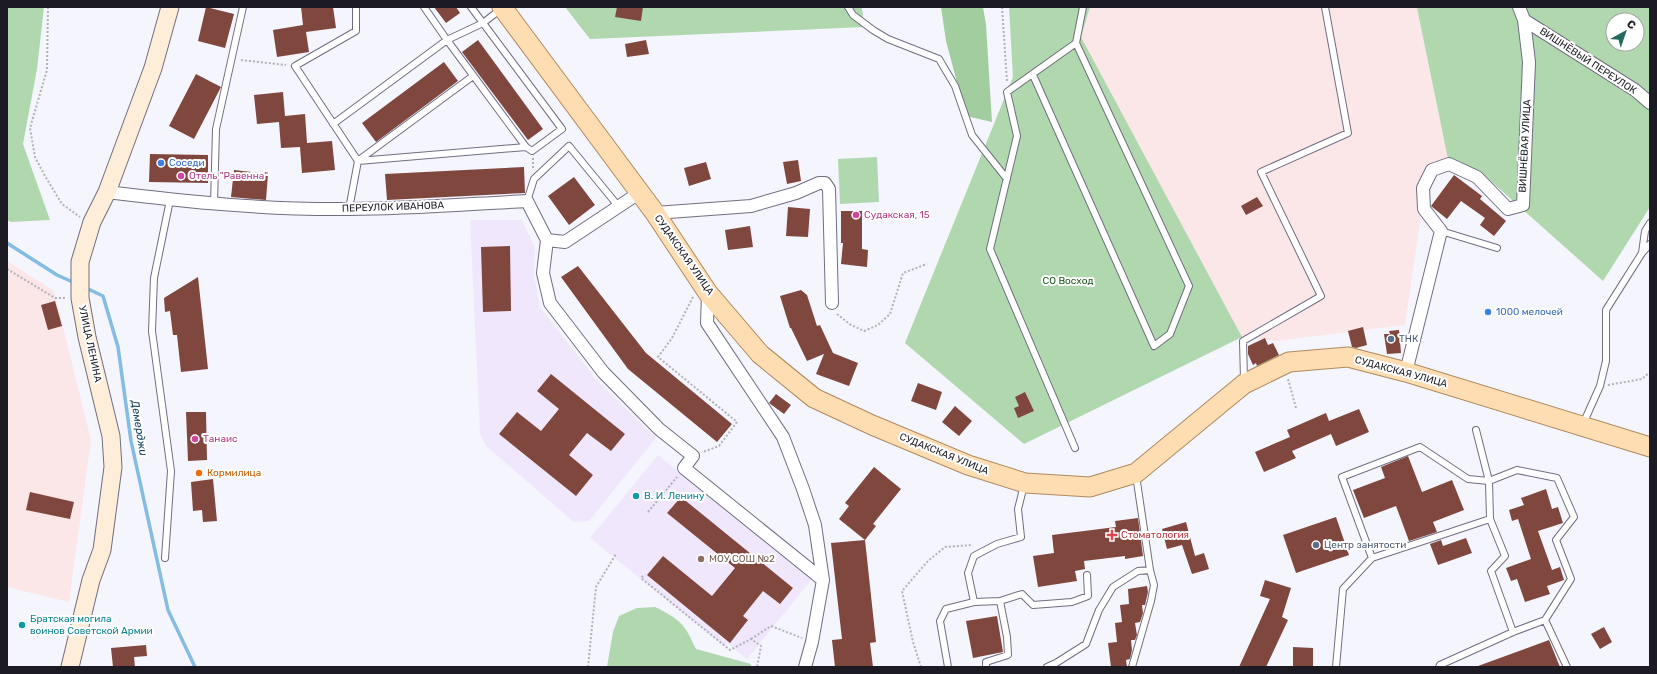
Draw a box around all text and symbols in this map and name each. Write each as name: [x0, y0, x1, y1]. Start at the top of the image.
north arrow: [1605, 12, 1645, 52]
text: С: [1624, 17, 1638, 32]
street label: ВИШНЁВЫЙ ПЕРЕУЛОК: [1537, 25, 1639, 97]
street label: ВИШНЁВАЯ УЛИЦА: [1517, 99, 1533, 193]
place label: Соседи: [169, 157, 205, 169]
marker: Соседи: [156, 158, 166, 168]
place label: Отель "Равенна": [189, 170, 268, 182]
marker: Отель "Равенна": [176, 171, 186, 181]
street label: ПЕРЕУЛОК ИВАНОВА: [342, 199, 444, 215]
place label: Судакская, 15: [864, 209, 930, 221]
marker: Судакская, 15: [851, 210, 861, 220]
street label: СУДАКСКАЯ УЛИЦА: [652, 213, 716, 298]
park label: СО Восход: [1043, 275, 1093, 287]
street label: УЛИЦА ЛЕНИНА: [76, 305, 104, 384]
place label: 1000 мелочей: [1496, 306, 1563, 318]
marker: 1000 мелочей: [1483, 307, 1493, 317]
place label: ТНК: [1399, 333, 1419, 345]
marker: ТНК: [1386, 334, 1396, 344]
street label: СУДАКСКАЯ УЛИЦА: [1353, 354, 1449, 390]
water label: Демерджи: [128, 398, 150, 457]
street label: СУДАКСКАЯ УЛИЦА: [898, 431, 991, 478]
place label: Танаис: [203, 433, 238, 445]
marker: Танаис: [190, 434, 200, 444]
place label: Кормилица: [207, 467, 261, 479]
marker: Кормилица: [194, 468, 204, 478]
place label: В. И. Ленину: [644, 490, 705, 502]
marker: В. И. Ленину: [631, 491, 641, 501]
marker: Стоматология: [1106, 529, 1118, 541]
place label: Стоматология: [1121, 529, 1189, 541]
place label: Центр занятости: [1324, 539, 1406, 551]
marker: Центр занятости: [1311, 540, 1321, 550]
place label: МОУ СОШ №2: [709, 553, 775, 565]
marker: МОУ СОШ №2: [696, 554, 706, 564]
place label: Братская могила воинов Советской Армии: [30, 613, 153, 637]
marker: Братская могила воинов Советской Армии: [17, 620, 27, 630]

